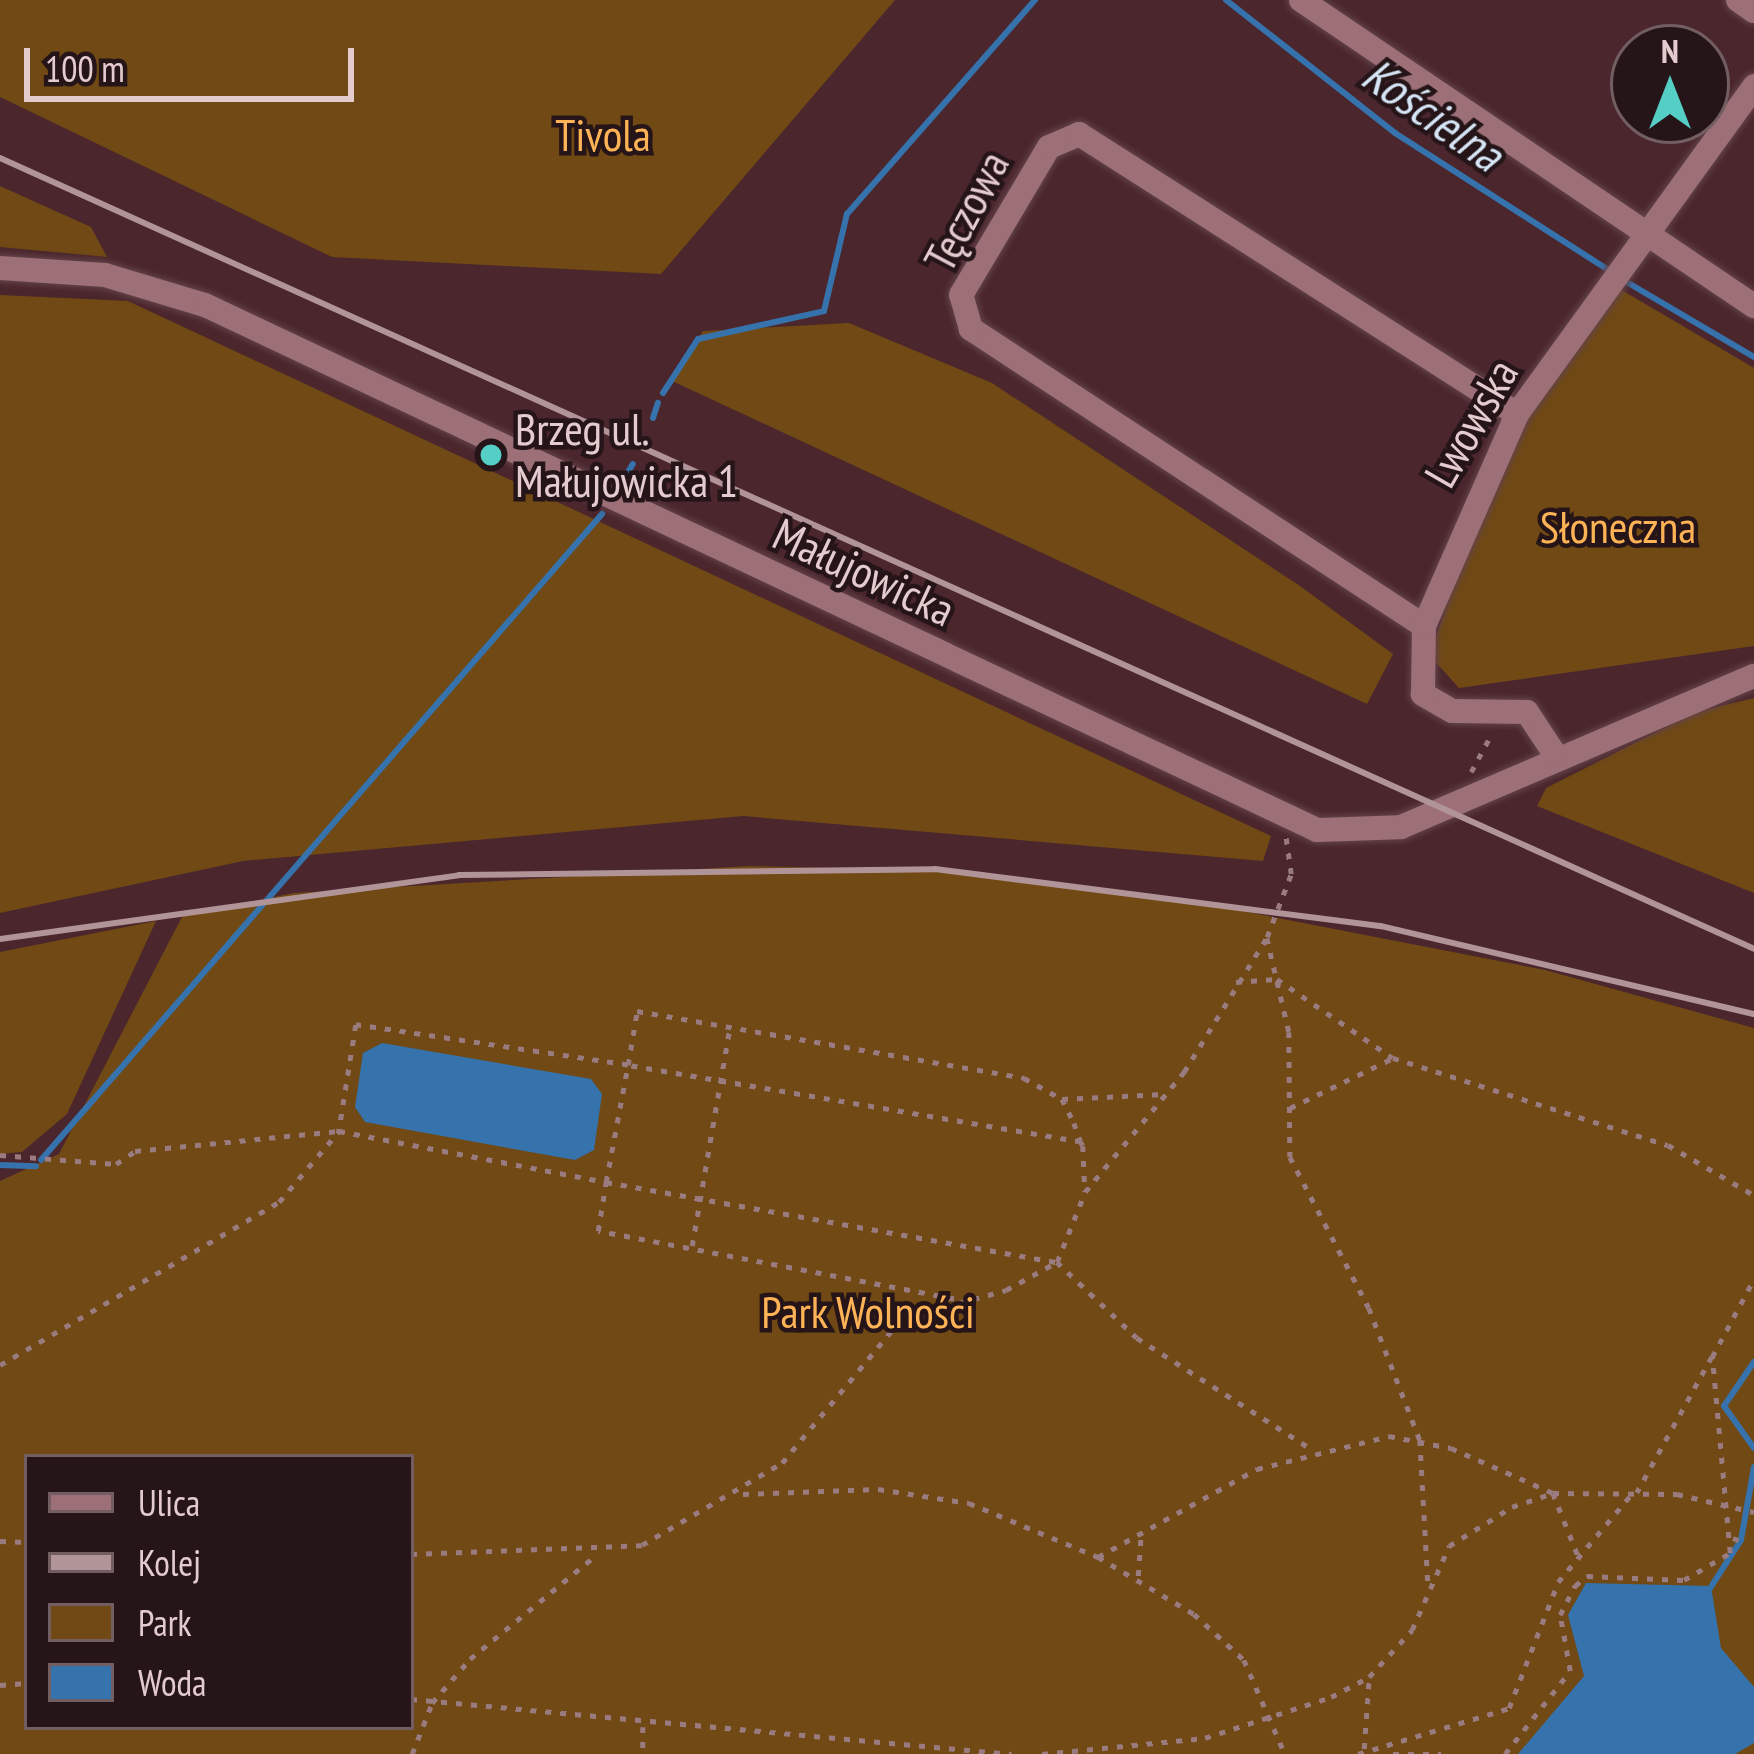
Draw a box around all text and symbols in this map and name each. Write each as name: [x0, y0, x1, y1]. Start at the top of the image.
scale bar: [30, 24, 360, 98]
north arrow: [1610, 24, 1730, 144]
text: N: [1661, 29, 1679, 72]
text: 100 m: [45, 45, 125, 92]
water label: Kościelna: [1352, 45, 1514, 183]
park label: Tivola: [555, 108, 651, 162]
street label: Tęczowa: [912, 142, 1020, 280]
street label: Lwowska: [1413, 349, 1529, 497]
place label: Brzeg ul. Małujowicka 1: [515, 402, 738, 508]
marker: Brzeg ul. Małujowicka 1: [478, 442, 504, 468]
park label: Słoneczna: [1540, 500, 1696, 554]
street label: Małujowicka: [765, 507, 963, 637]
park label: Park Wolności: [760, 1285, 976, 1339]
legend: [24, 1454, 414, 1730]
text: Ulica: [138, 1479, 200, 1526]
text: Kolej: [138, 1539, 201, 1586]
text: Park: [138, 1599, 192, 1646]
text: Woda: [138, 1659, 206, 1706]

